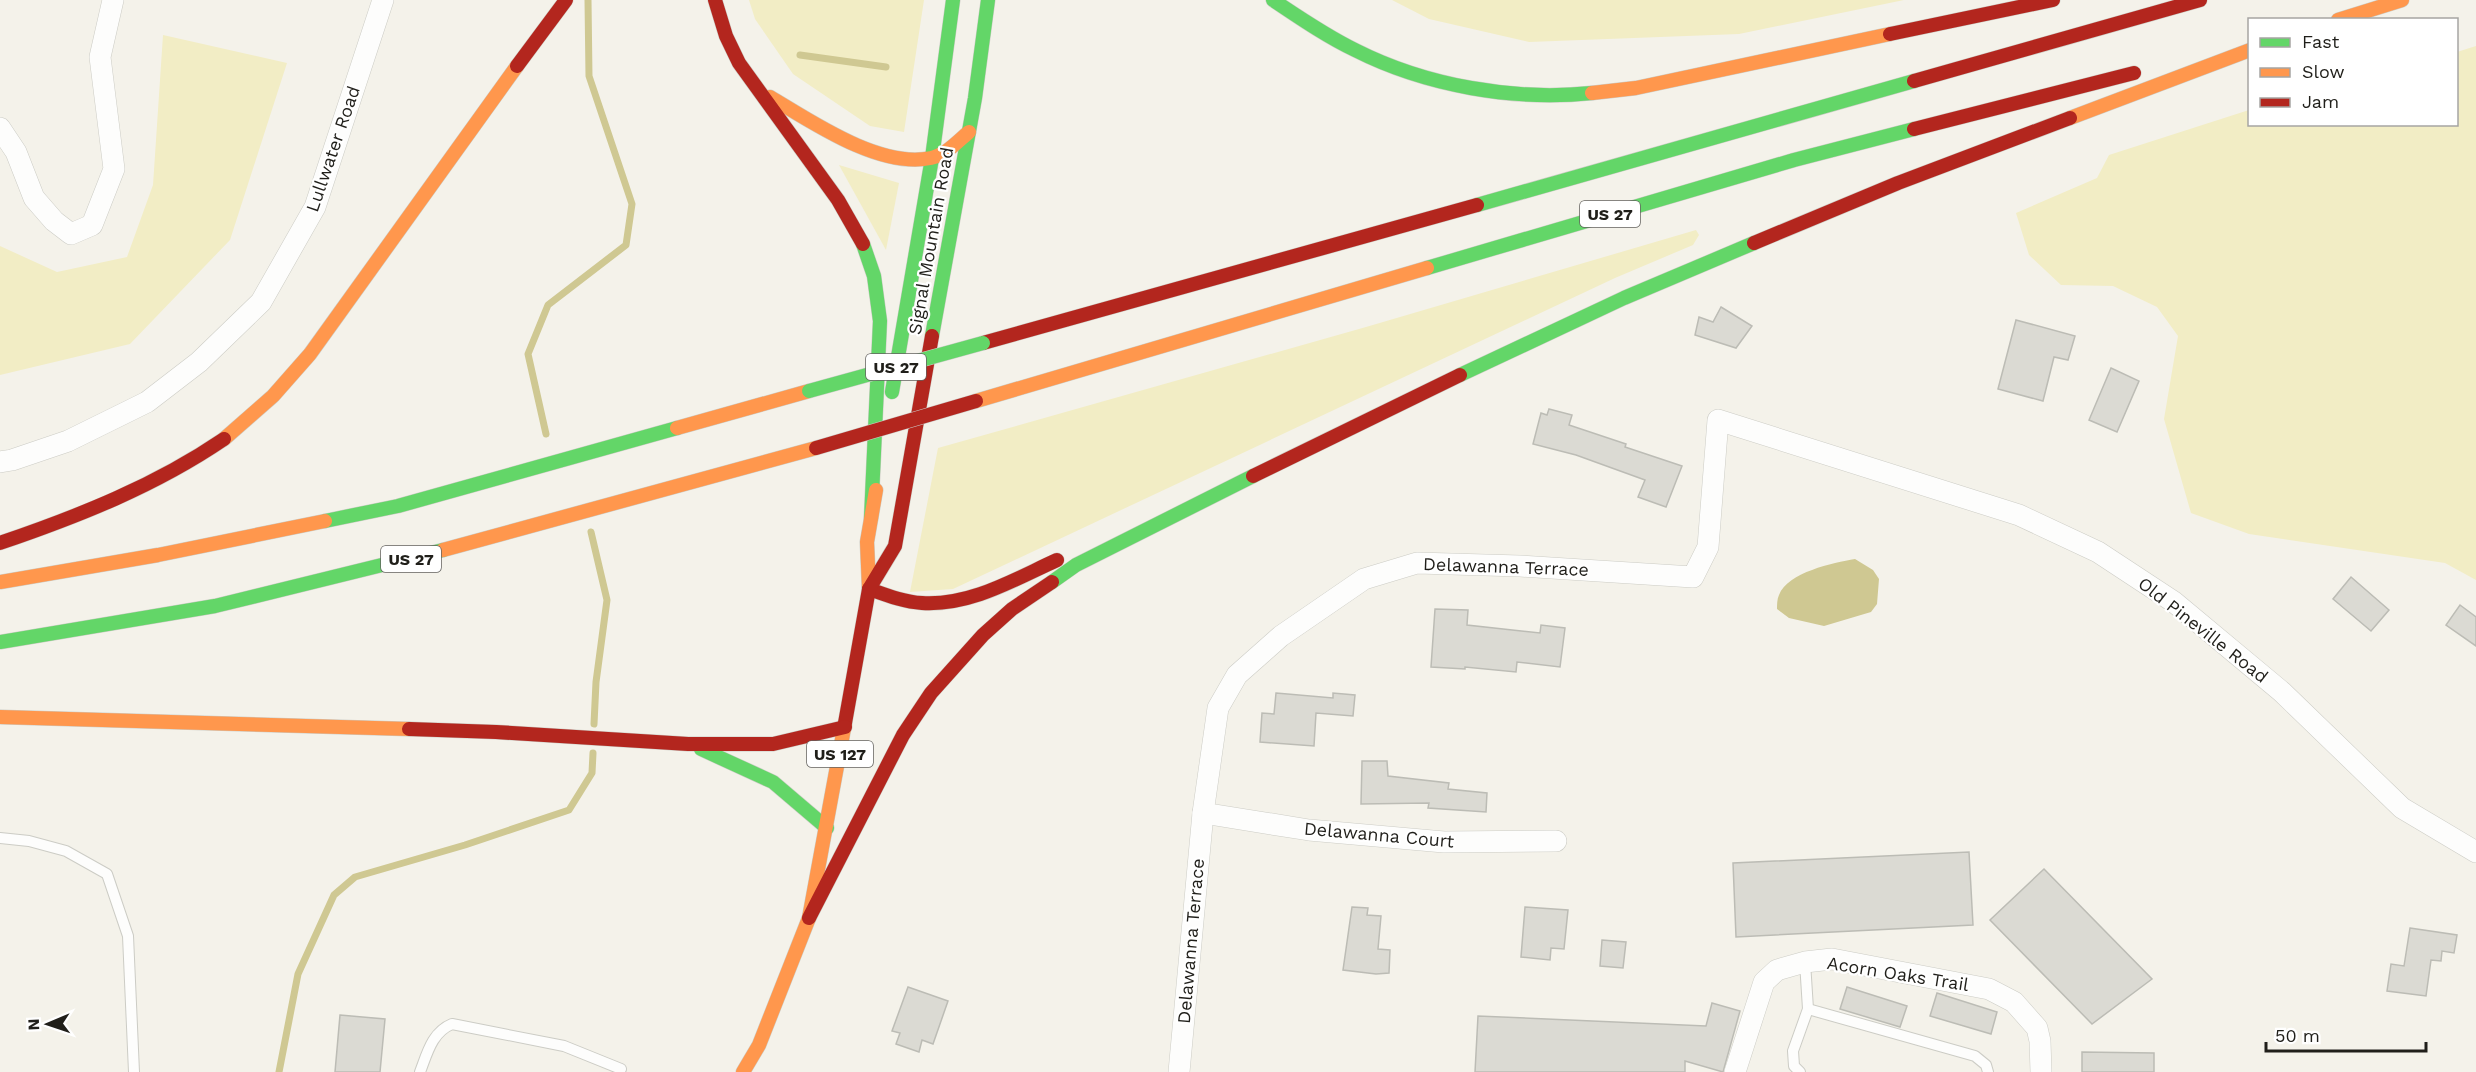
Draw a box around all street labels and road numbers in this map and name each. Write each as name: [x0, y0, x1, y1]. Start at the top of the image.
street label: Lullwater Road: [301, 83, 364, 215]
street label: Signal Mountain Road: [904, 146, 957, 336]
road number: US 27: [1580, 201, 1640, 227]
road number: US 27: [866, 354, 926, 380]
road number: US 27: [381, 546, 441, 572]
street label: Delawanna Terrace: [1423, 553, 1589, 580]
street label: Old Pineville Road: [2134, 572, 2272, 687]
road number: US 127: [807, 741, 873, 767]
street label: Delawanna Court: [1303, 817, 1455, 852]
street label: Delawanna Terrace: [1173, 857, 1208, 1025]
street label: Acorn Oaks Trail: [1826, 952, 1971, 995]

